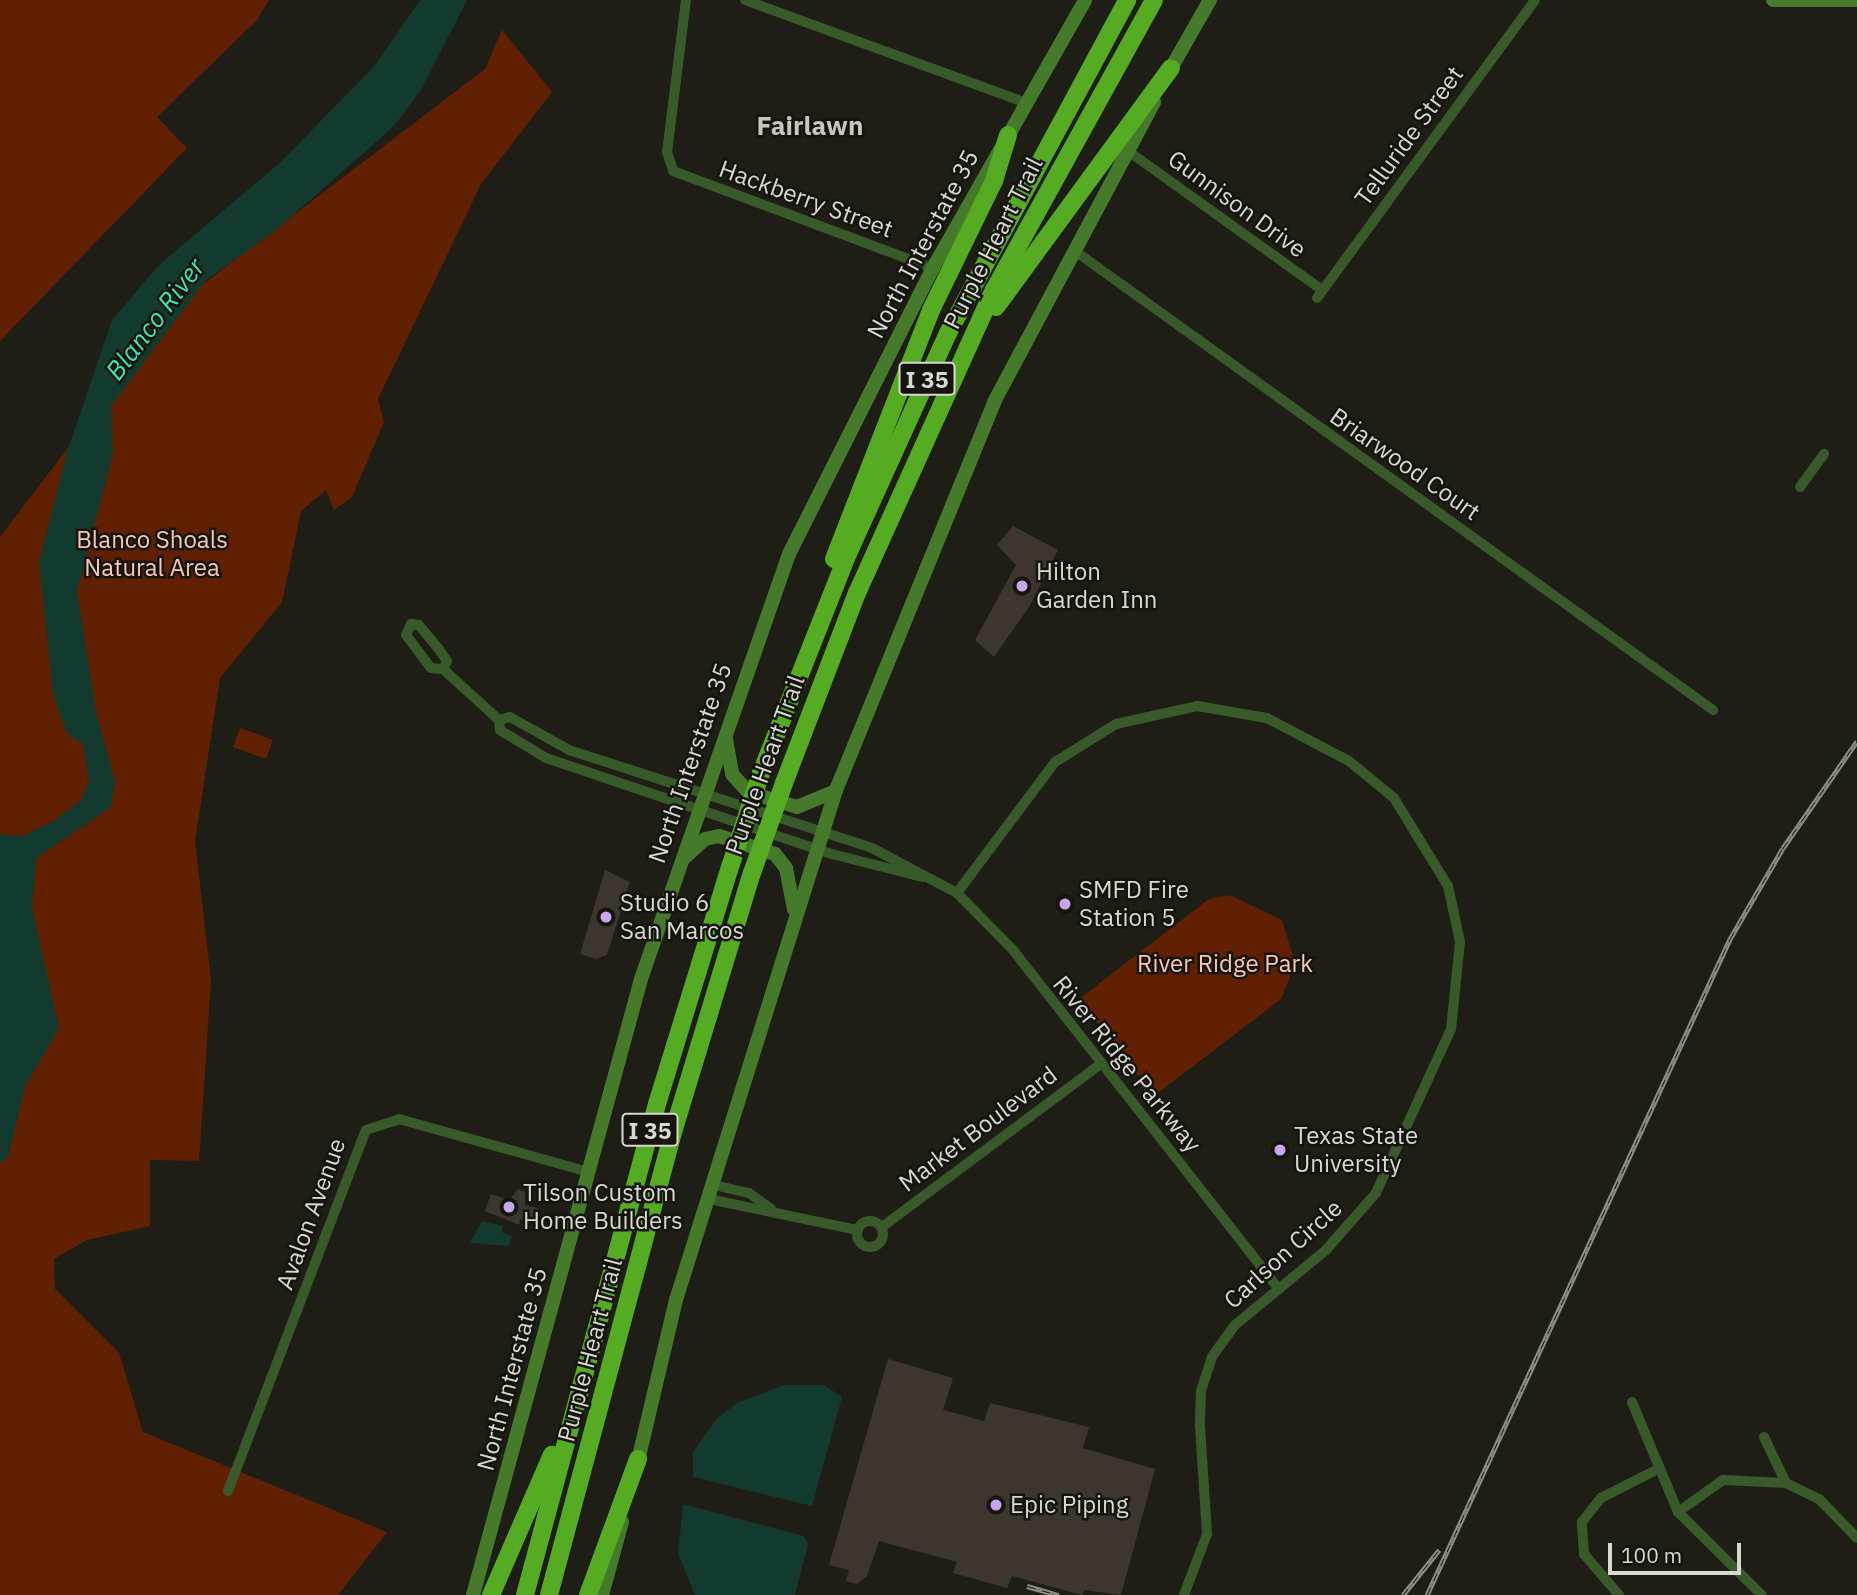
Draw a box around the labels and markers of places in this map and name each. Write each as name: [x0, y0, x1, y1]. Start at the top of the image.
place label: Hilton Garden Inn: [1036, 558, 1157, 614]
marker: Hilton Garden Inn: [1014, 578, 1030, 594]
place label: SMFD Fire Station 5: [1079, 876, 1189, 932]
place label: Studio 6 San Marcos: [620, 889, 744, 945]
marker: SMFD Fire Station 5: [1057, 896, 1073, 912]
marker: Studio 6 San Marcos: [598, 909, 614, 925]
place label: Texas State University: [1294, 1122, 1418, 1178]
marker: Texas State University: [1272, 1142, 1288, 1158]
place label: Tilson Custom Home Builders: [523, 1179, 683, 1235]
marker: Tilson Custom Home Builders: [501, 1199, 517, 1215]
place label: Epic Piping: [1010, 1491, 1128, 1519]
marker: Epic Piping: [988, 1497, 1004, 1513]

